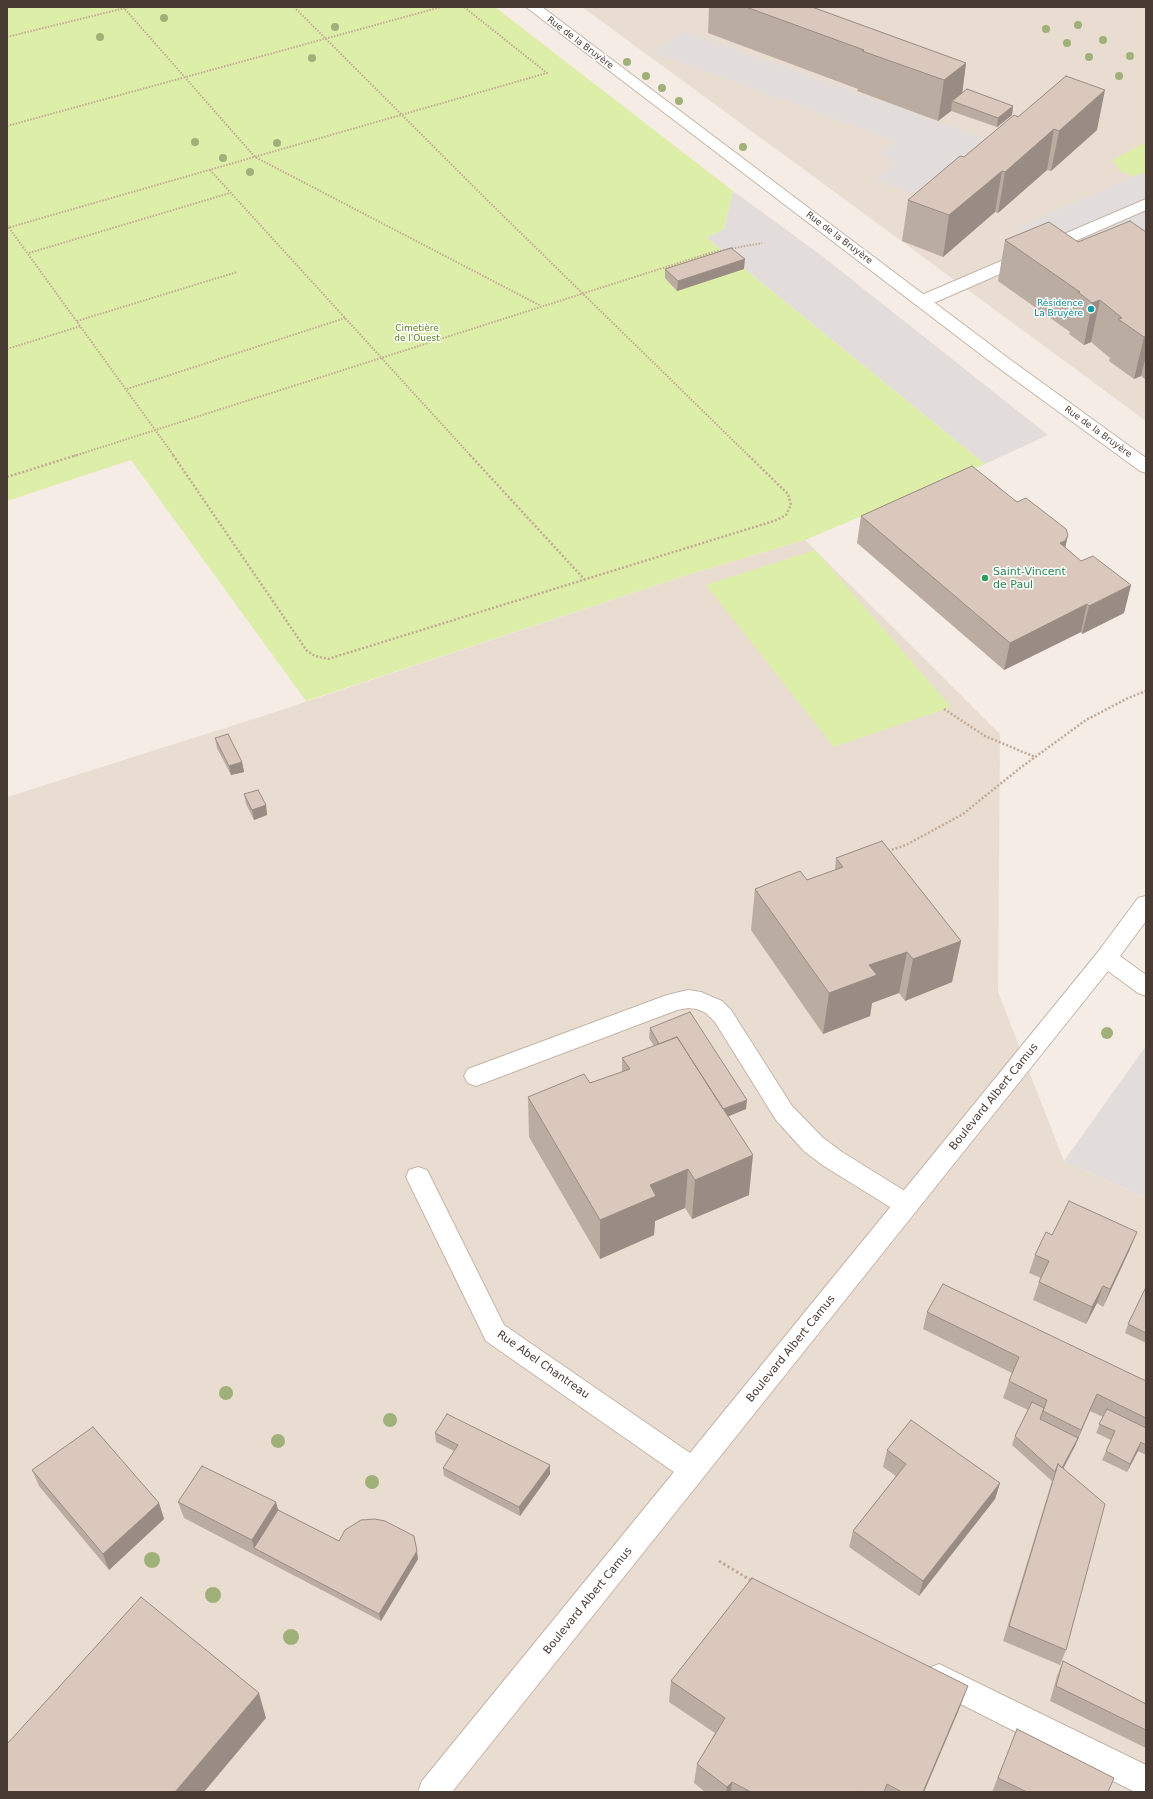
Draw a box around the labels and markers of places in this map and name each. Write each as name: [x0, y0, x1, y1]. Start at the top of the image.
place label: Résidence La Bruyère: [1034, 299, 1083, 320]
marker: Résidence La Bruyère: [1086, 304, 1096, 314]
place label: Saint-Vincent de Paul: [993, 565, 1066, 591]
marker: Saint-Vincent de Paul: [980, 573, 990, 583]

